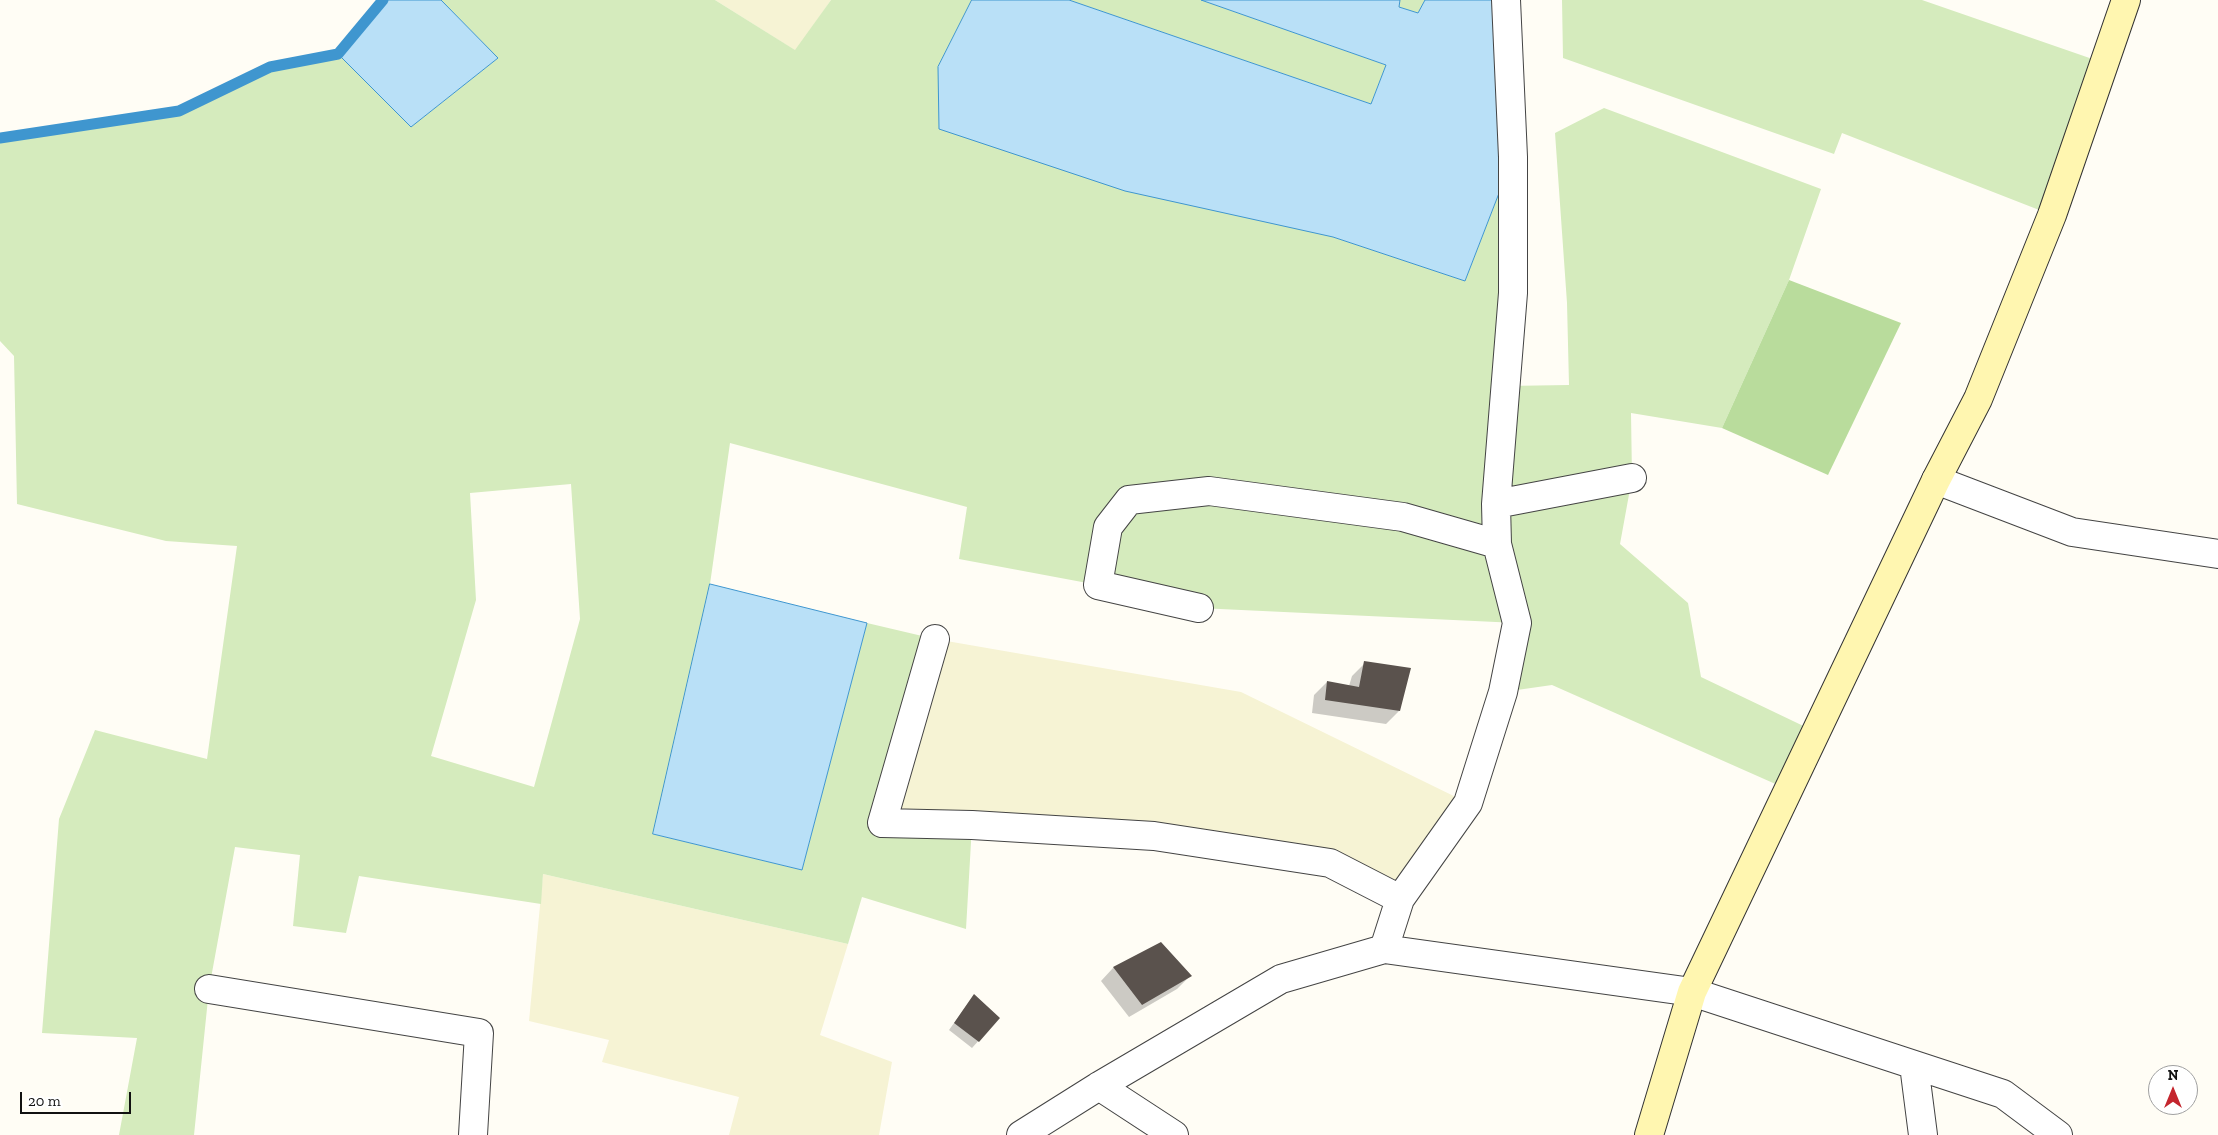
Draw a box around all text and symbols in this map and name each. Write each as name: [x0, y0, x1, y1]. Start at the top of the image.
north arrow: [2148, 1065, 2198, 1115]
text: N: [2168, 1067, 2178, 1084]
scale bar: [22, 1082, 134, 1114]
text: 20 m: [28, 1092, 61, 1110]

